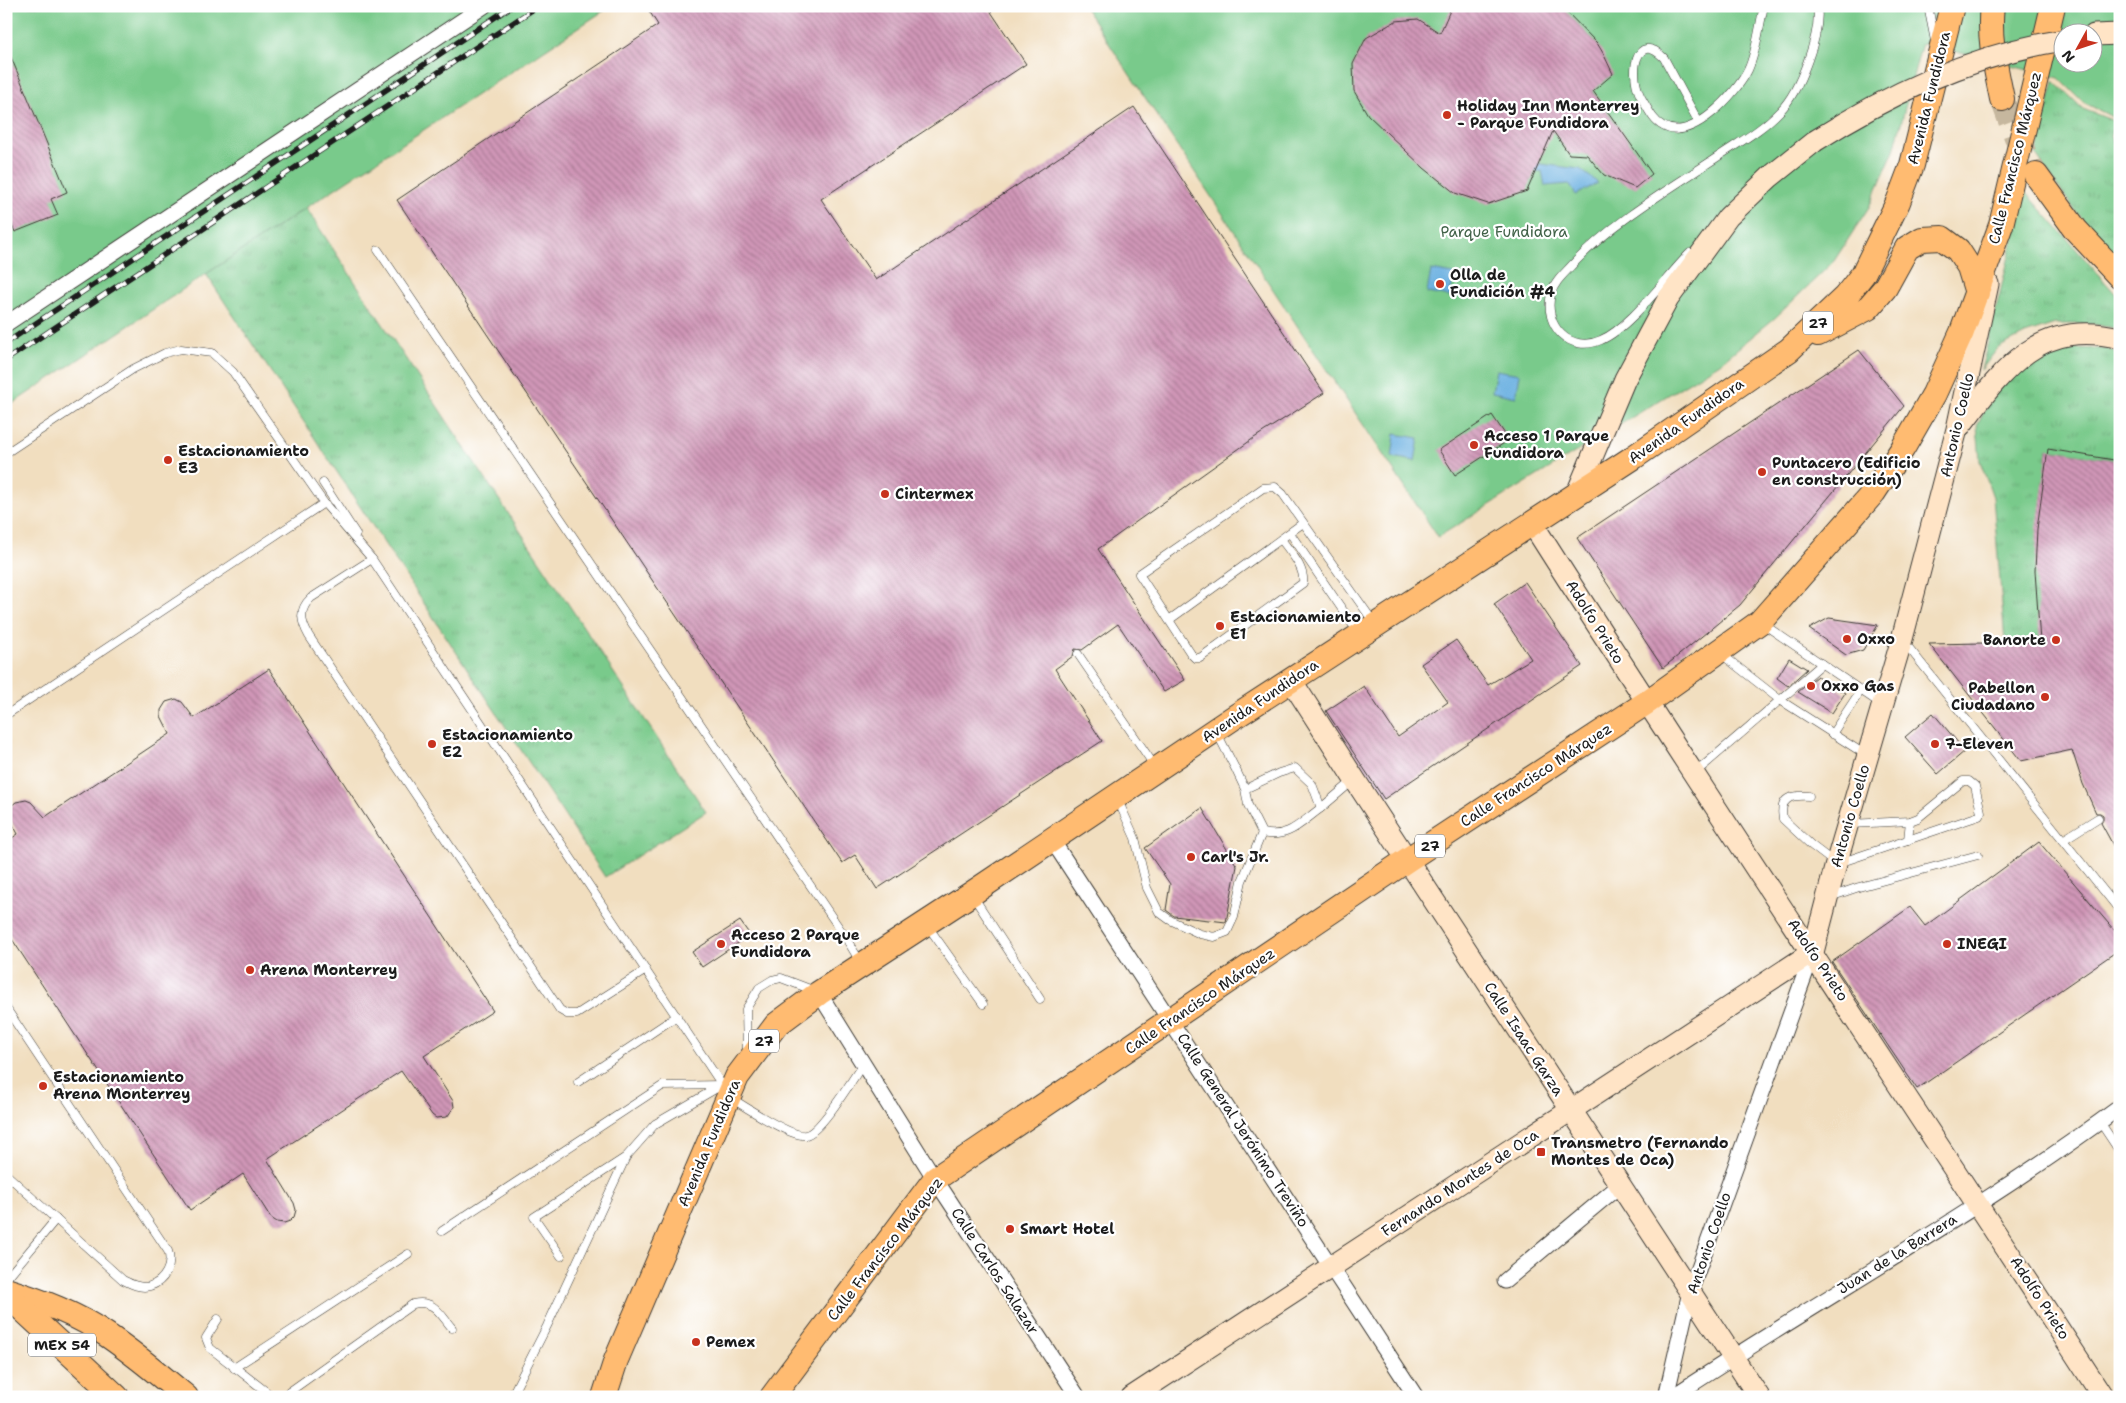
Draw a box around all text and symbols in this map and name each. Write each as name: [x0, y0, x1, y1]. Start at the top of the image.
north arrow: [2054, 22, 2104, 72]
street label: Avenida Fundidora: [1903, 29, 1955, 167]
text: N: [2058, 46, 2079, 66]
street label: Calle Francisco Márquez: [1984, 70, 2046, 246]
place label: Holiday Inn Monterrey - Parque Fundidora: [1457, 96, 1639, 133]
marker: Holiday Inn Monterrey - Parque Fundidora: [1441, 109, 1453, 121]
park label: Parque Fundidora: [1441, 222, 1568, 242]
place label: Olla de Fundición #4: [1450, 265, 1556, 302]
marker: Olla de Fundición #4: [1434, 278, 1446, 290]
road number: 27: [1803, 312, 1833, 334]
street label: Antonio Coello: [1935, 371, 1979, 479]
street label: Avenida Fundidora: [1624, 373, 1748, 468]
place label: Acceso 1 Parque Fundidora: [1484, 426, 1609, 463]
marker: Acceso 1 Parque Fundidora: [1468, 439, 1480, 451]
place label: Estacionamiento E3: [178, 441, 309, 478]
place label: Puntacero (Edificio en construcción): [1772, 453, 1921, 490]
marker: Estacionamiento E3: [162, 454, 174, 466]
marker: Puntacero (Edificio en construcción): [1756, 466, 1768, 478]
place label: Cintermex: [895, 484, 974, 504]
marker: Cintermex: [879, 488, 891, 500]
street label: Adolfo Prieto: [1561, 576, 1629, 668]
place label: Estacionamiento E1: [1230, 607, 1361, 644]
marker: Estacionamiento E1: [1214, 620, 1226, 632]
place label: Oxxo: [1857, 629, 1895, 649]
place label: Banorte: [1983, 630, 2046, 650]
marker: Oxxo: [1841, 633, 1853, 645]
marker: Banorte: [2050, 634, 2062, 646]
street label: Avenida Fundidora: [1198, 654, 1323, 747]
place label: Oxxo Gas: [1821, 676, 1895, 696]
place label: Pabellon Ciudadano: [1951, 678, 2035, 715]
marker: Oxxo Gas: [1805, 680, 1817, 692]
marker: Pabellon Ciudadano: [2039, 691, 2051, 703]
street label: Calle Francisco Márquez: [1456, 718, 1616, 832]
place label: Estacionamiento E2: [442, 725, 573, 762]
place label: 7-Eleven: [1945, 734, 2014, 754]
marker: Estacionamiento E2: [426, 738, 438, 750]
marker: 7-Eleven: [1929, 738, 1941, 750]
street label: Antonio Coello: [1826, 762, 1874, 870]
road number: 27: [1415, 834, 1445, 858]
place label: Carl's Jr.: [1201, 847, 1269, 867]
marker: Carl's Jr.: [1185, 851, 1197, 863]
street label: Adolfo Prieto: [1783, 915, 1853, 1005]
place label: Acceso 2 Parque Fundidora: [731, 925, 860, 962]
place label: INEGI: [1957, 934, 2007, 954]
marker: Acceso 2 Parque Fundidora: [715, 938, 727, 950]
marker: INEGI: [1941, 938, 1953, 950]
street label: Calle Francisco Márquez: [1121, 943, 1279, 1059]
place label: Arena Monterrey: [260, 960, 397, 980]
marker: Arena Monterrey: [244, 964, 256, 976]
street label: Calle Isaac Garza: [1480, 978, 1569, 1100]
street label: Calle General Jerónimo Treviño: [1173, 1029, 1313, 1231]
road number: 27: [749, 1030, 779, 1052]
place label: Estacionamiento Arena Monterrey: [53, 1067, 190, 1104]
street label: Avenida Fundidora: [673, 1076, 745, 1210]
marker: Estacionamiento Arena Monterrey: [37, 1080, 49, 1092]
street label: Fernando Montes de Oca: [1378, 1124, 1543, 1241]
place label: Transmetro (Fernando Montes de Oca): [1551, 1133, 1729, 1170]
marker: Transmetro (Fernando Montes de Oca): [1535, 1146, 1547, 1158]
street label: Calle Francisco Márquez: [823, 1173, 947, 1325]
street label: Antonio Coello: [1682, 1189, 1736, 1297]
street label: Calle Carlos Salazar: [947, 1204, 1043, 1338]
street label: Juan de la Barrera: [1834, 1209, 1961, 1299]
place label: Smart Hotel: [1020, 1219, 1114, 1239]
marker: Smart Hotel: [1004, 1223, 1016, 1235]
street label: Adolfo Prieto: [2006, 1253, 2074, 1343]
place label: Pemex: [706, 1332, 756, 1352]
road number: MEX 54: [28, 1334, 96, 1356]
marker: Pemex: [690, 1336, 702, 1348]

